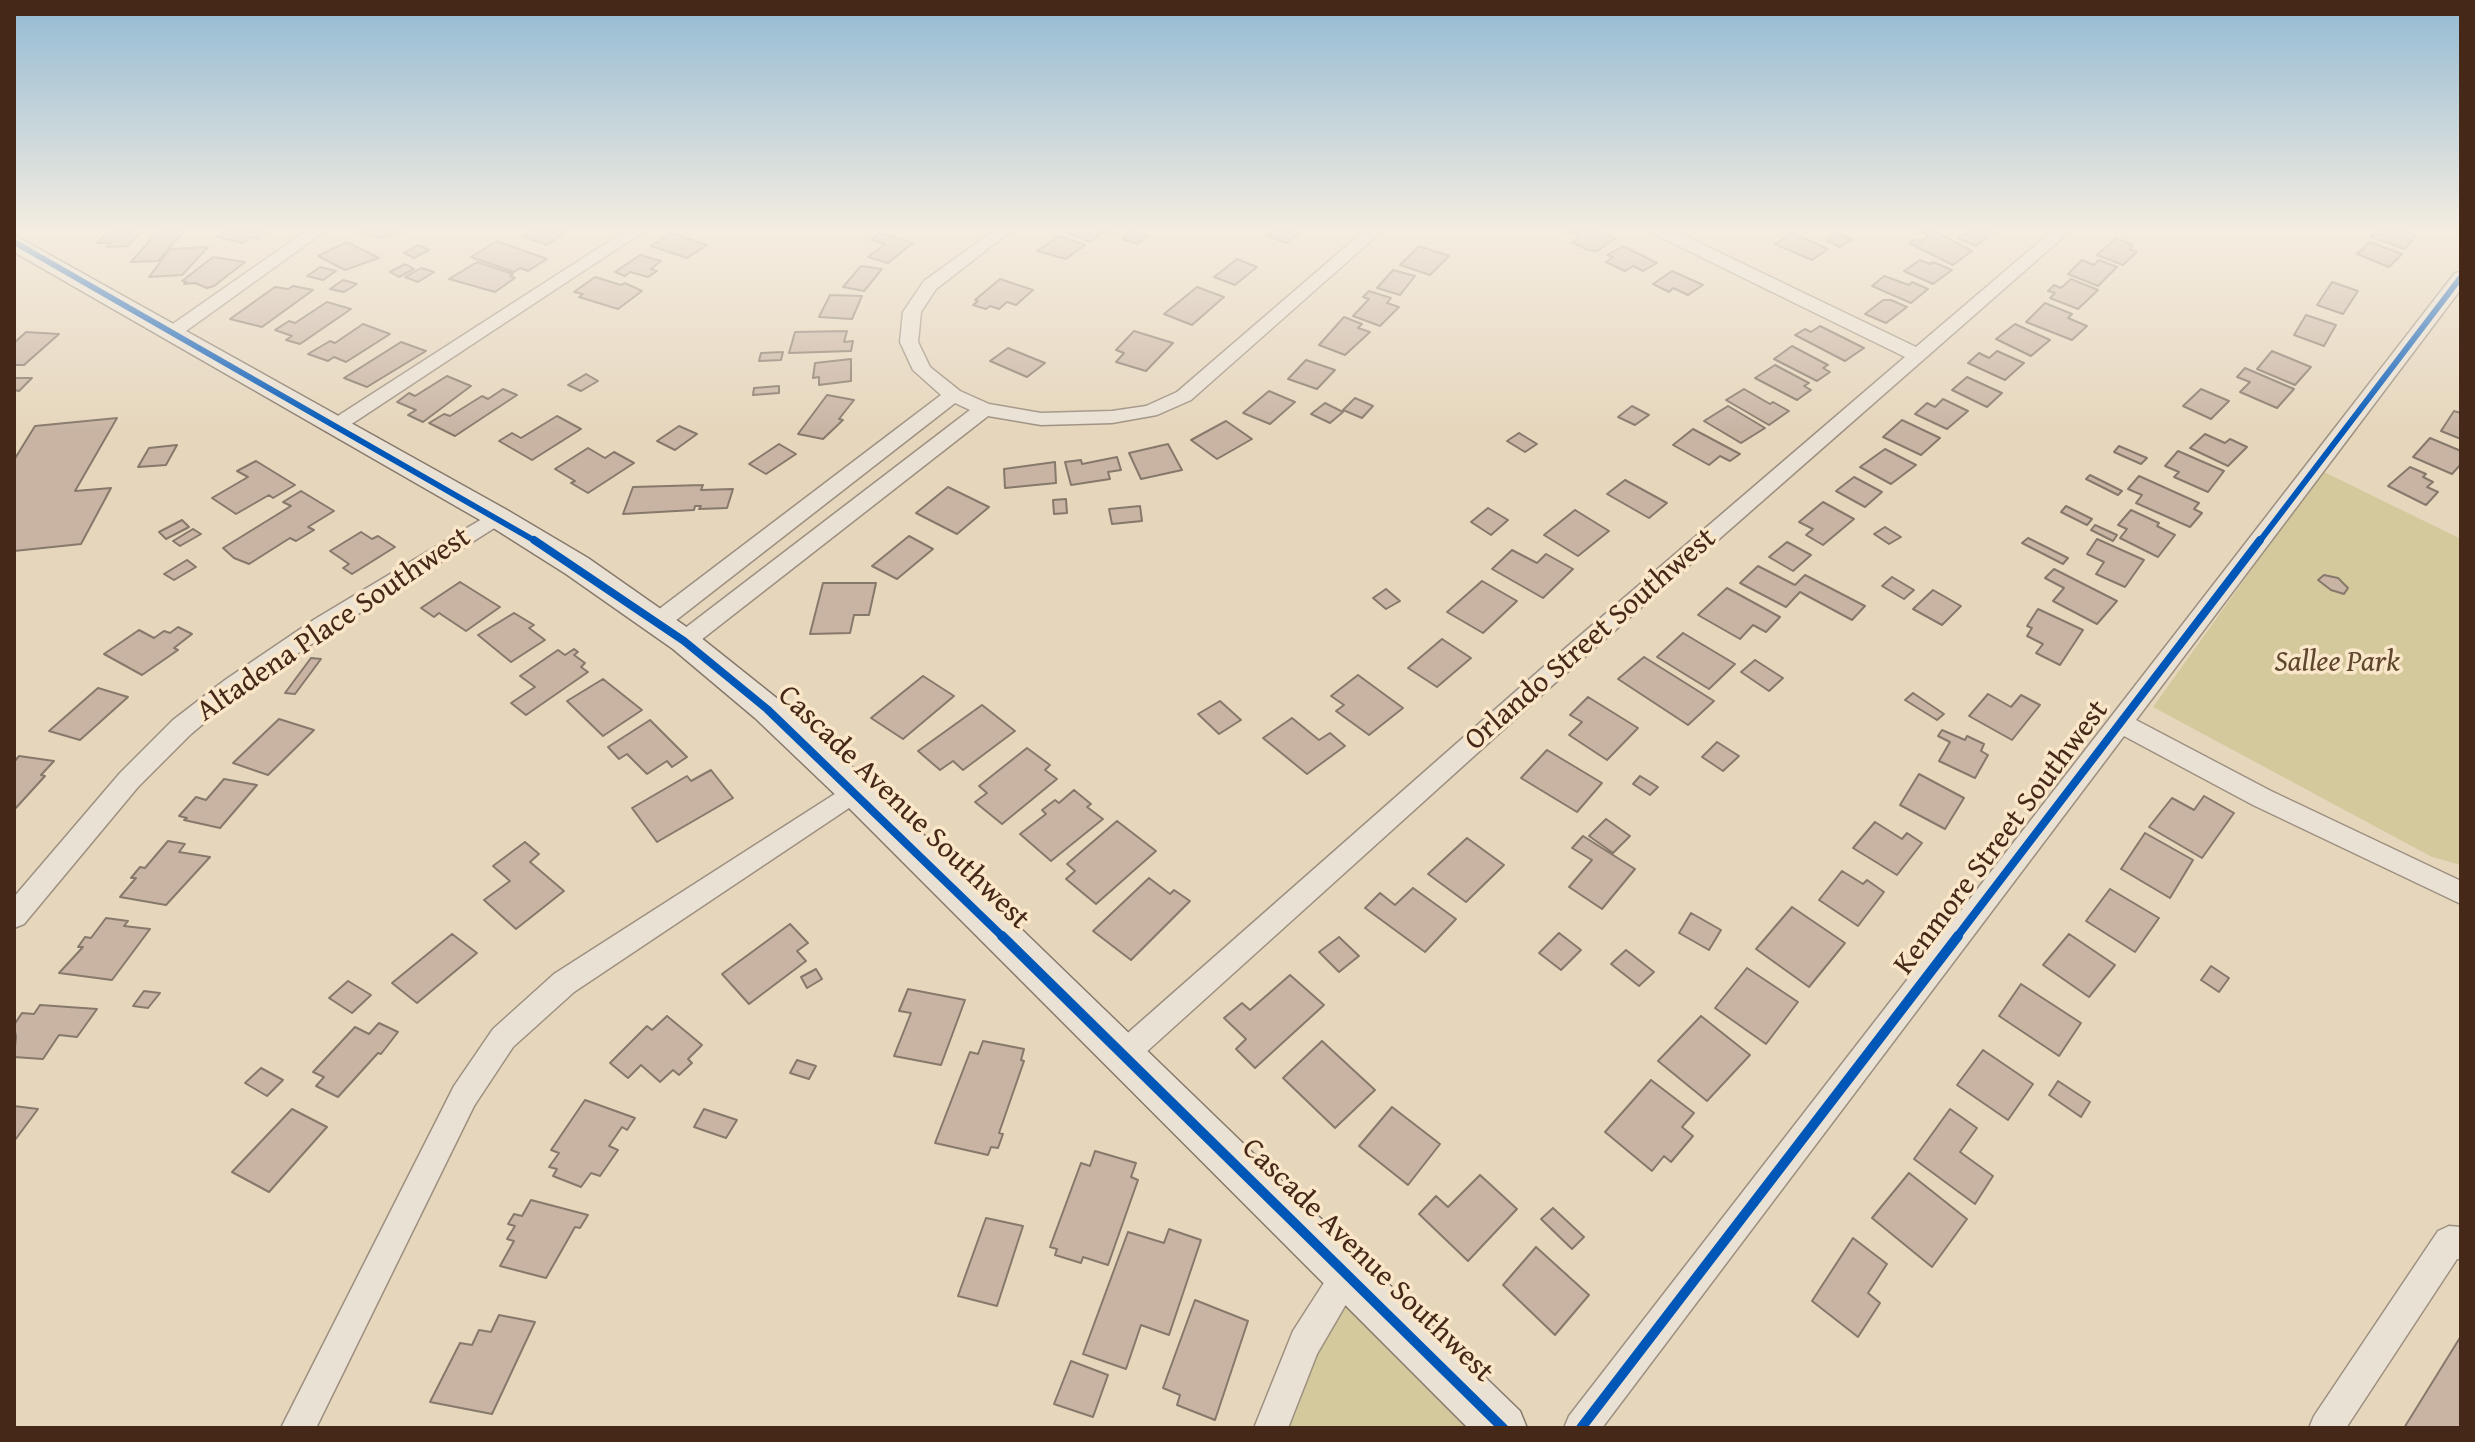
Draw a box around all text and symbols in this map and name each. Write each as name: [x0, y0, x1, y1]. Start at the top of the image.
street label: Altadena Place Southwest: [190, 520, 478, 730]
street label: Orlando Street Southwest: [1458, 521, 1724, 759]
park label: Sallee Park: [2274, 645, 2400, 681]
street label: Cascade Avenue Southwest: [770, 678, 1036, 938]
street label: Kenmore Street Southwest: [1887, 694, 2117, 982]
street label: Cascade Avenue Southwest: [1234, 1131, 1500, 1391]

